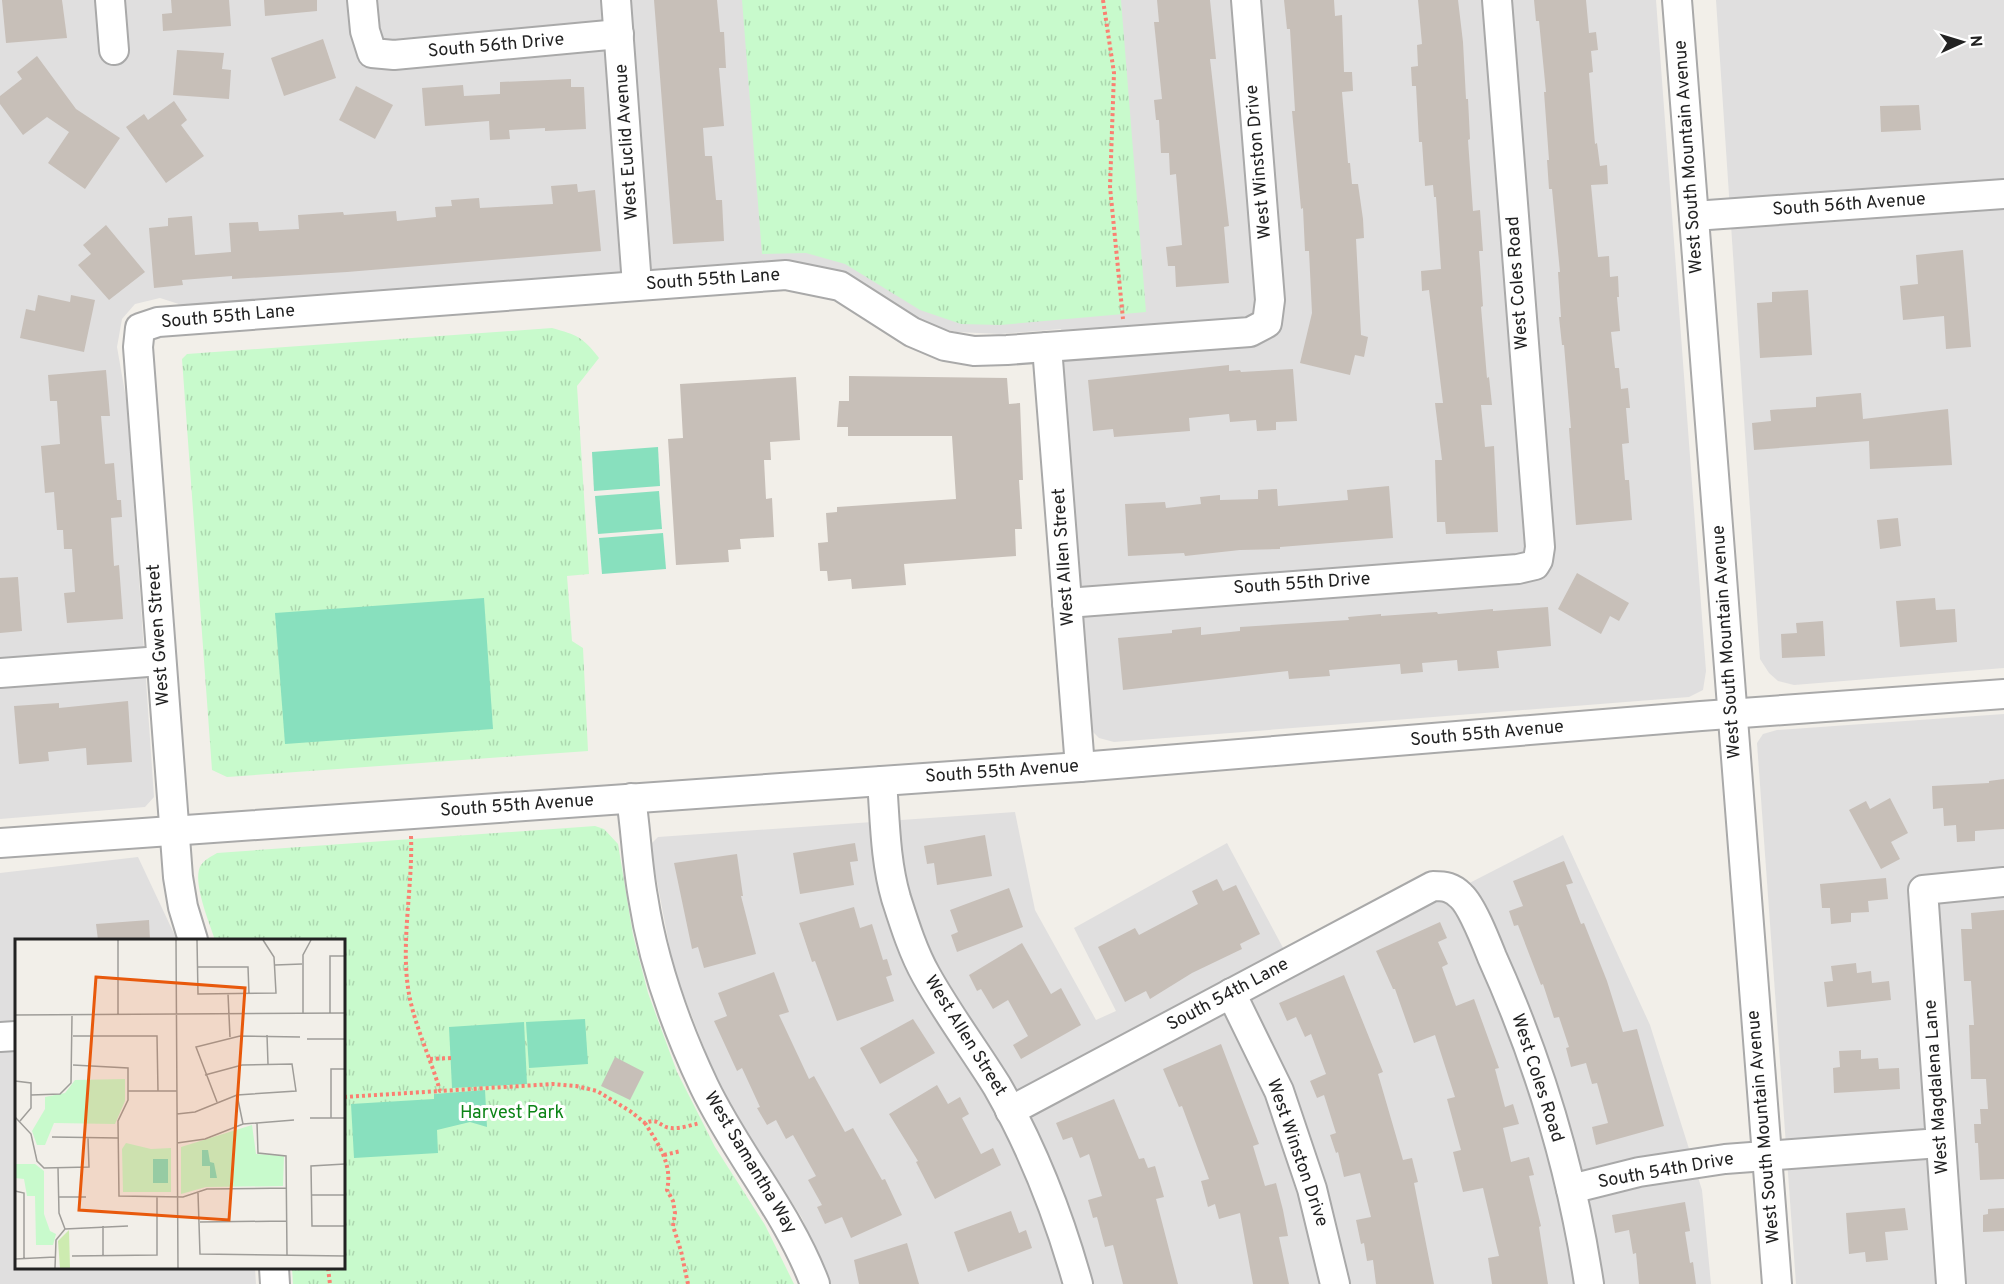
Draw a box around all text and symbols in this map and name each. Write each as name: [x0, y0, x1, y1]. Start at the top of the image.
north arrow: [1932, 12, 1992, 72]
street label: South 56th Drive: [427, 29, 565, 63]
text: N: [1965, 35, 1985, 48]
street label: West South Mountain Avenue: [1669, 39, 1709, 275]
street label: West Euclid Avenue: [610, 63, 644, 221]
street label: West Winston Drive: [1241, 84, 1277, 240]
street label: South 56th Avenue: [1772, 188, 1926, 222]
street label: West Coles Road: [1502, 215, 1534, 351]
street label: South 55th Lane: [645, 264, 781, 296]
street label: South 55th Lane: [160, 300, 296, 334]
street label: West Allen Street: [1048, 487, 1080, 627]
street label: West South Mountain Avenue: [1707, 524, 1747, 760]
street label: West Gwen Street: [143, 563, 175, 707]
street label: South 55th Drive: [1233, 568, 1371, 600]
street label: South 55th Avenue: [1409, 716, 1565, 752]
street label: South 55th Avenue: [924, 755, 1080, 789]
street label: South 55th Avenue: [439, 789, 595, 823]
inset map: [15, 939, 345, 1269]
street label: South 54th Lane: [1163, 953, 1293, 1037]
street label: West Allen Street: [919, 971, 1011, 1101]
street label: West Magdalena Lane: [1919, 999, 1955, 1175]
street label: West South Mountain Avenue: [1742, 1009, 1786, 1245]
street label: West Coles Road: [1505, 1011, 1569, 1145]
street label: West Winston Drive: [1261, 1076, 1333, 1230]
street label: West Samantha Way: [698, 1087, 802, 1239]
park label: Harvest Park: [460, 1102, 564, 1125]
street label: South 54th Drive: [1596, 1148, 1736, 1194]

